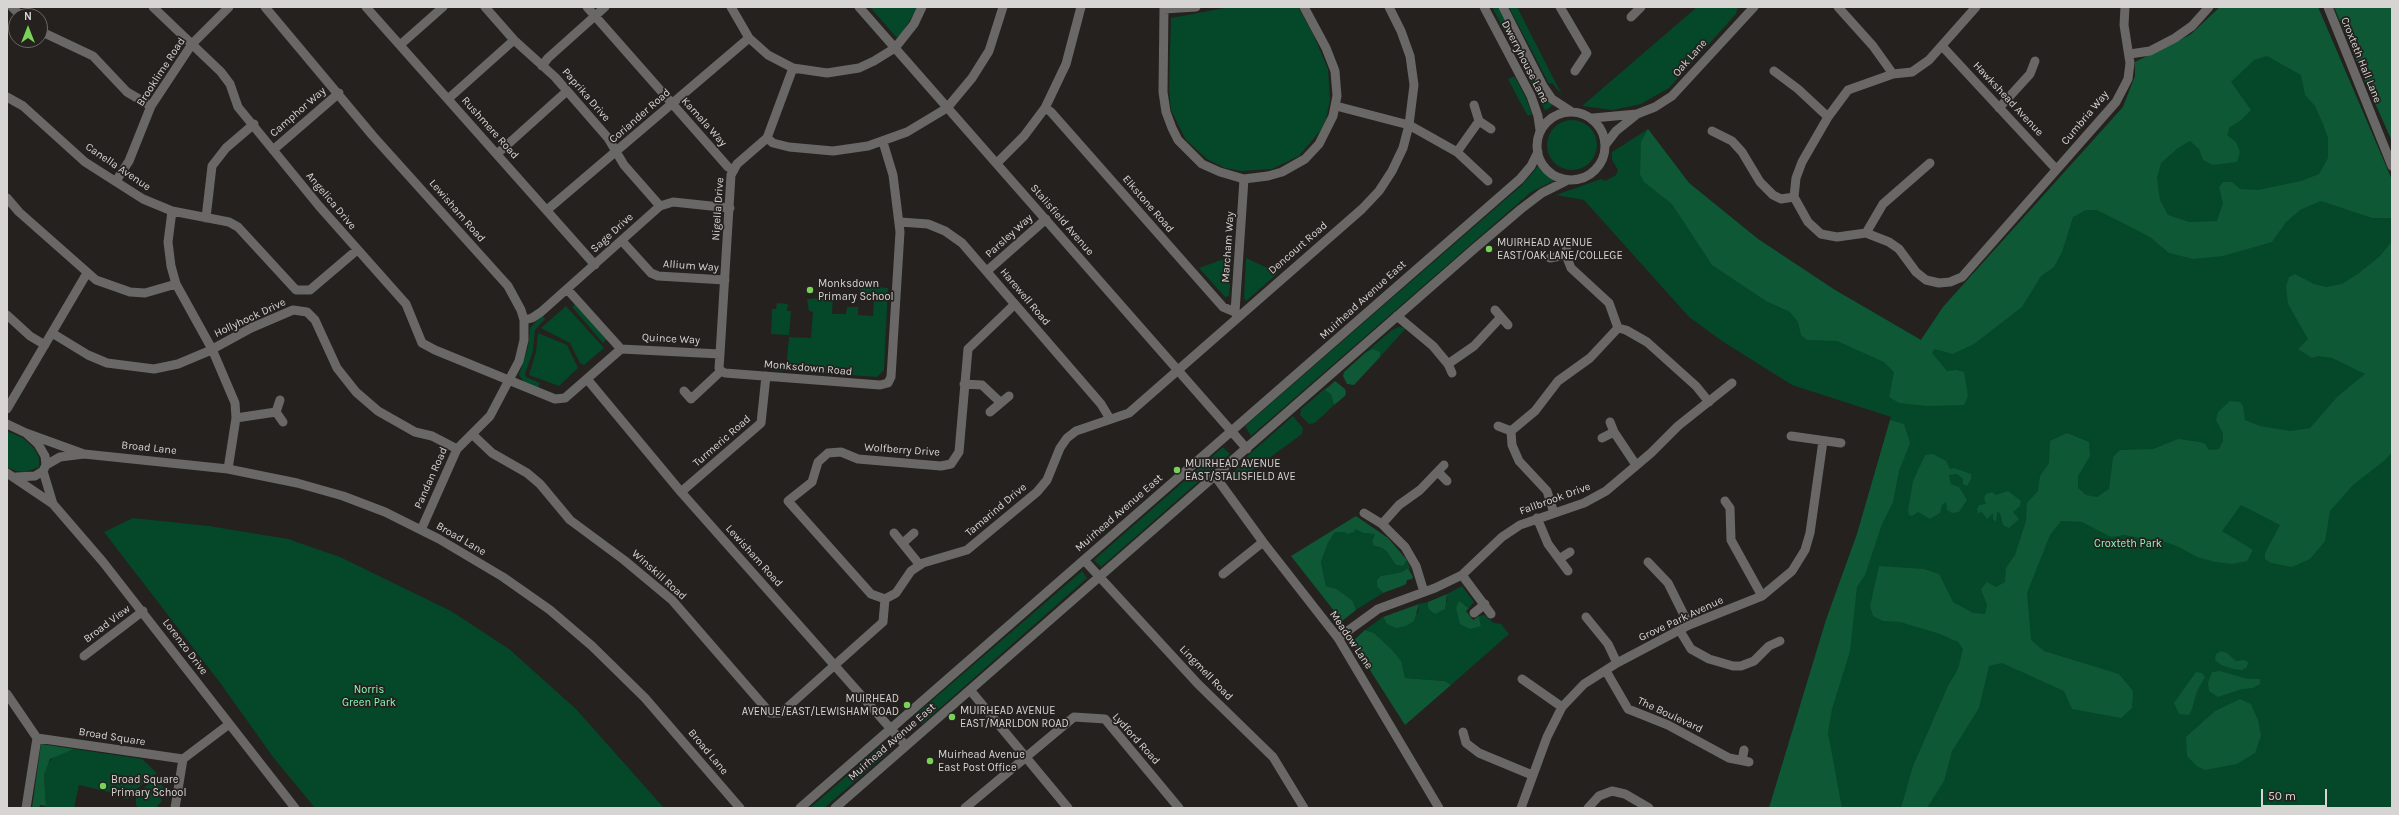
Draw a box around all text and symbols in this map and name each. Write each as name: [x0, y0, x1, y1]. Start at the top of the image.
north arrow: [8, 8, 48, 48]
text: N: [24, 10, 32, 23]
street label: Croxteth Hall Lane: [2338, 15, 2384, 105]
street label: Dwerryhouse Lane: [1499, 19, 1551, 105]
street label: Brooklime Road: [134, 35, 188, 109]
street label: Oak Lane: [1670, 37, 1710, 79]
street label: Hawkshead Avenue: [1970, 59, 2046, 139]
street label: Paprika Drive: [559, 66, 613, 124]
street label: Camphor Way: [267, 84, 329, 140]
street label: Coriander Road: [607, 86, 673, 146]
street label: Cumbria Way: [2058, 88, 2112, 148]
street label: Rushmere Road: [459, 94, 521, 162]
street label: Kamala Way: [679, 95, 729, 149]
street label: Canella Avenue: [83, 140, 153, 194]
street label: Angelica Drive: [303, 169, 359, 233]
street label: Elkstone Road: [1120, 173, 1176, 235]
street label: Lewisham Road: [426, 177, 488, 245]
street label: Nigella Drive: [709, 177, 727, 241]
street label: Stalisfield Avenue: [1027, 182, 1097, 258]
street label: Sage Drive: [588, 210, 636, 256]
street label: Parsley Way: [983, 211, 1035, 261]
street label: Marcham Way: [1219, 211, 1237, 283]
street label: Dencourt Road: [1266, 219, 1330, 277]
place label: MUIRHEAD AVENUE EAST/OAK LANE/COLLEGE: [1497, 236, 1623, 262]
marker: MUIRHEAD AVENUE EAST/OAK LANE/COLLEGE: [1484, 244, 1494, 254]
street label: Allium Way: [663, 257, 719, 275]
street label: Muirhead Avenue East: [1317, 258, 1409, 342]
street label: Harewell Road: [997, 266, 1053, 328]
place label: Monksdown Primary School: [818, 277, 893, 303]
marker: Monksdown Primary School: [805, 285, 815, 295]
street label: Hollyhock Drive: [212, 296, 288, 340]
street label: Quince Way: [642, 331, 700, 347]
street label: Monksdown Road: [763, 358, 853, 378]
street label: Turmeric Road: [690, 412, 754, 470]
street label: Broad Lane: [121, 439, 177, 457]
street label: Wolfberry Drive: [864, 441, 940, 459]
street label: Pandan Road: [412, 445, 450, 511]
place label: MUIRHEAD AVENUE EAST/STALISFIELD AVE: [1185, 457, 1296, 483]
marker: MUIRHEAD AVENUE EAST/STALISFIELD AVE: [1172, 465, 1182, 475]
street label: Muirhead Avenue East: [1073, 471, 1165, 555]
street label: Fallbrook Drive: [1518, 480, 1592, 518]
street label: Tamarind Drive: [963, 481, 1029, 539]
street label: Broad Lane: [434, 519, 488, 559]
street label: Lewisham Road: [723, 522, 785, 590]
park label: Croxteth Park: [2094, 537, 2162, 551]
street label: Winskill Road: [629, 547, 689, 603]
street label: Grove Park Avenue: [1637, 594, 1725, 644]
street label: Broad View: [81, 602, 133, 646]
street label: Meadow Lane: [1327, 608, 1375, 672]
street label: Lorenzo Drive: [160, 616, 210, 678]
street label: Lingmell Road: [1176, 643, 1236, 703]
park label: Norris Green Park: [342, 683, 396, 709]
place label: MUIRHEAD AVENUE/EAST/LEWISHAM ROAD: [742, 692, 899, 718]
street label: The Boulevard: [1635, 694, 1705, 736]
street label: Muirhead Avenue East: [846, 700, 938, 784]
marker: MUIRHEAD AVENUE/EAST/LEWISHAM ROAD: [902, 700, 912, 710]
place label: MUIRHEAD AVENUE EAST/MARLDON ROAD: [960, 704, 1069, 730]
street label: Lydford Road: [1109, 711, 1163, 767]
marker: MUIRHEAD AVENUE EAST/MARLDON ROAD: [947, 712, 957, 722]
street label: Broad Square: [78, 725, 146, 749]
street label: Broad Lane: [685, 727, 731, 777]
place label: Muirhead Avenue East Post Office: [938, 748, 1025, 774]
marker: Muirhead Avenue East Post Office: [925, 756, 935, 766]
place label: Broad Square Primary School: [111, 773, 186, 799]
marker: Broad Square Primary School: [98, 781, 108, 791]
scale bar: [2263, 781, 2329, 807]
text: 50 m: [2268, 789, 2296, 803]

